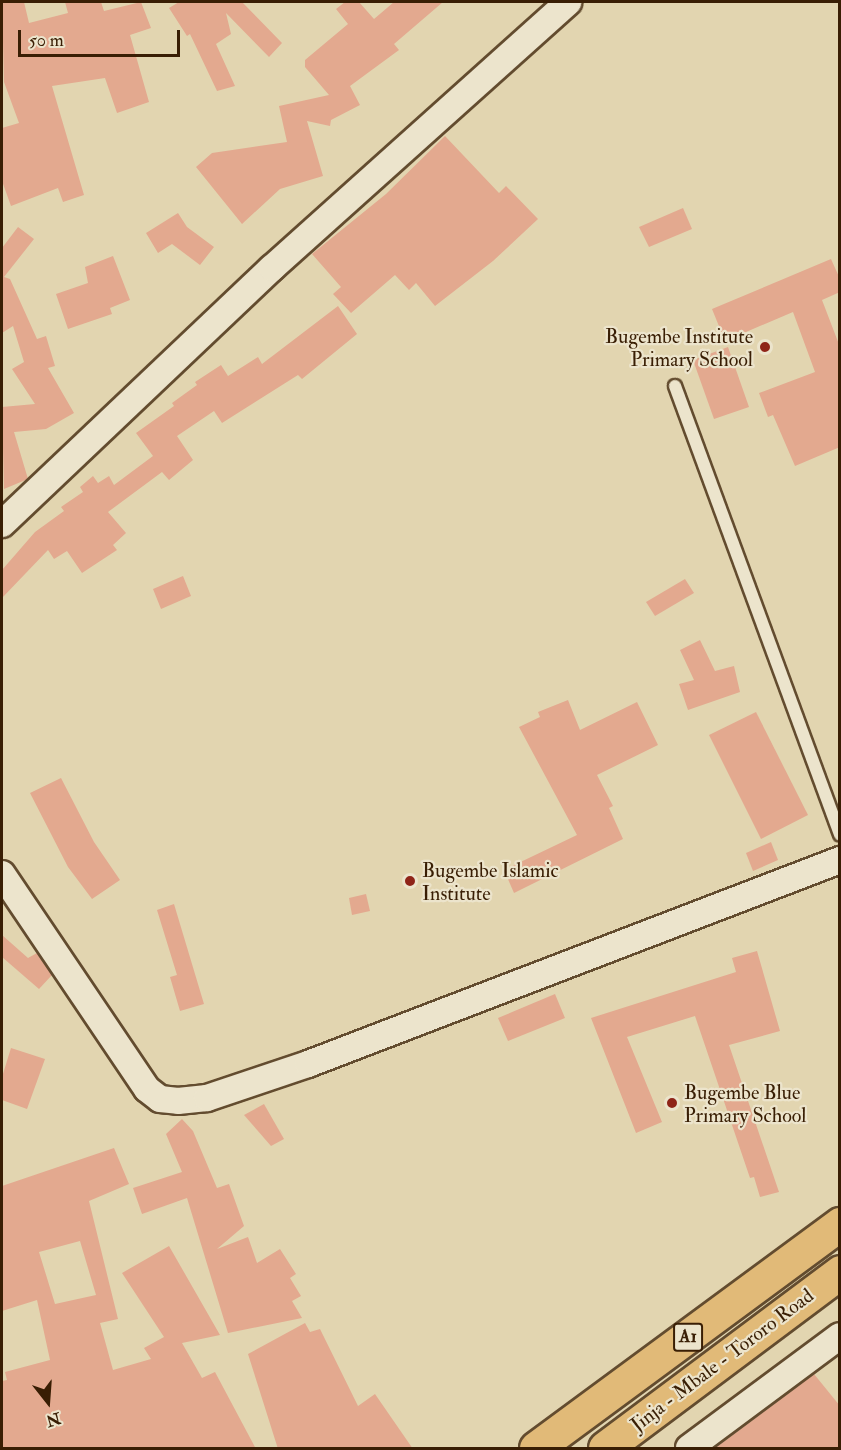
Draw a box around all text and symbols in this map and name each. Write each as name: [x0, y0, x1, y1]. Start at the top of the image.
scale bar: [21, 18, 183, 56]
text: 50 m: [29, 29, 64, 52]
place label: Bugembe Institute Primary School: [605, 324, 753, 371]
marker: Bugembe Institute Primary School: [758, 340, 772, 354]
place label: Bugembe Islamic Institute: [422, 858, 558, 905]
marker: Bugembe Islamic Institute: [403, 874, 417, 888]
place label: Bugembe Blue Primary School: [684, 1080, 806, 1127]
marker: Bugembe Blue Primary School: [665, 1096, 679, 1110]
street label: Jinja - Mbale - Tororo Road: [626, 1283, 818, 1437]
road number: A1: [673, 1322, 703, 1352]
north arrow: [18, 1372, 78, 1432]
text: N: [43, 1408, 63, 1431]

